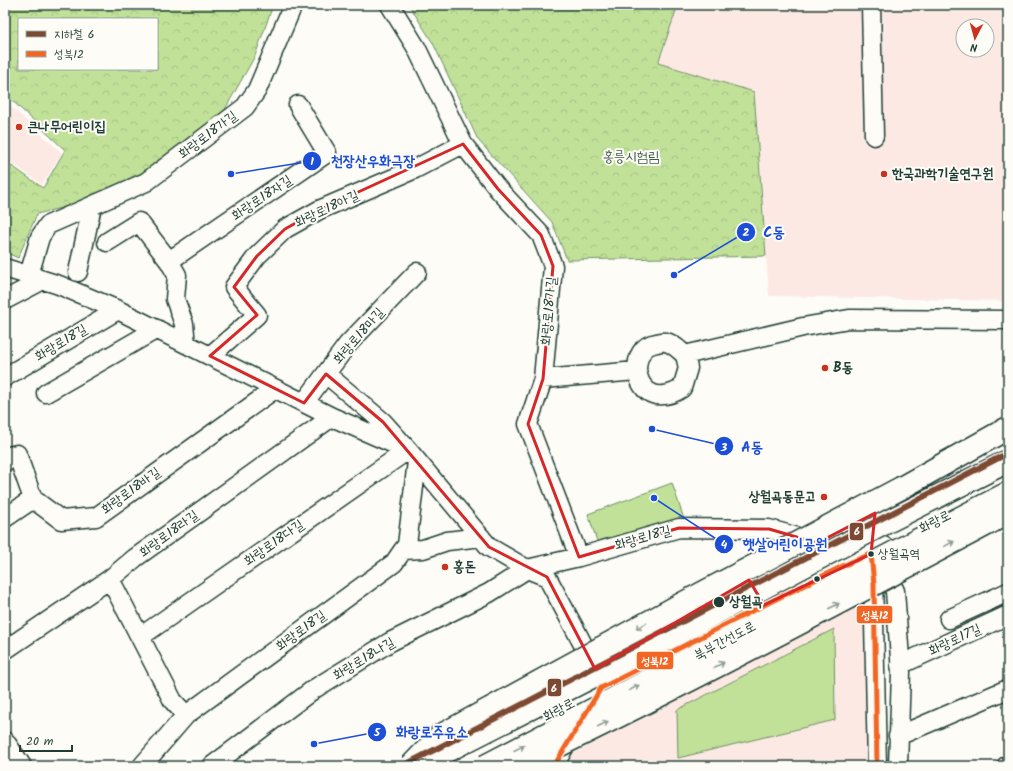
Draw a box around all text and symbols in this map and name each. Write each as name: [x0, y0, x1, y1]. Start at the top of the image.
legend: [18, 18, 158, 70]
north arrow: [955, 18, 995, 58]
text: 지하철 6: [54, 25, 94, 44]
text: N: [970, 38, 978, 56]
text: 성북12: [54, 45, 84, 64]
street label: 화랑로18가길: [174, 105, 243, 165]
place label: 큰나무어린이집: [27, 116, 106, 138]
marker: 큰나무어린이집: [14, 122, 24, 132]
park label: 홍릉시험림: [603, 146, 659, 168]
callout: 천장산우화극장: [302, 147, 423, 174]
text: 천장산우화극장: [331, 150, 415, 174]
text: 1: [310, 152, 314, 171]
place label: 한국과학기술연구원: [891, 163, 993, 185]
street label: 화랑로18자길: [227, 169, 297, 226]
marker: 한국과학기술연구원: [879, 169, 889, 179]
street label: 화랑로18아길: [291, 184, 364, 234]
callout: C동: [736, 219, 793, 246]
text: C동: [763, 221, 785, 245]
text: 2: [743, 223, 750, 242]
street label: 화랑로18가길: [535, 275, 563, 346]
street label: 화랑로18마길: [328, 302, 390, 369]
street label: 화랑로18길: [31, 318, 92, 367]
place label: B동: [833, 357, 853, 379]
marker: B동: [820, 363, 830, 373]
callout: A동: [714, 433, 771, 460]
text: A동: [741, 436, 763, 460]
text: 3: [720, 438, 728, 457]
street label: 화랑로18바길: [97, 461, 166, 520]
place label: 상월곡동문고: [748, 486, 816, 508]
marker: 상월곡동문고: [819, 492, 829, 502]
street label: 화랑로18라길: [135, 504, 204, 563]
street label: 화랑로: [915, 505, 955, 539]
street label: 화랑로18다길: [239, 514, 309, 572]
street label: 화랑로18길: [612, 519, 675, 557]
line badge: 6: [849, 522, 864, 541]
text: 6: [854, 523, 860, 541]
callout: 햇살어린이공원: [714, 530, 835, 557]
text: 햇살어린이공원: [742, 533, 827, 557]
text: 4: [721, 535, 728, 554]
one-way arrow: [943, 540, 955, 548]
place label: 상월곡역: [878, 544, 920, 565]
marker: 상월곡역: [866, 549, 876, 559]
place label: 홍돈: [453, 556, 476, 578]
marker: 홍돈: [440, 562, 450, 572]
unlabelled marker: [812, 574, 822, 584]
place label: 상월곡: [729, 591, 763, 613]
marker: 상월곡: [712, 595, 726, 609]
one-way arrow: [828, 602, 840, 609]
street label: 화랑로18길: [271, 605, 331, 657]
line badge: 성북12: [856, 605, 893, 624]
text: 성북12: [861, 607, 889, 625]
street label: 북부간선도로: [690, 615, 760, 667]
street label: 화랑로17길: [925, 618, 986, 662]
one-way arrow: [636, 623, 648, 631]
street label: 화랑로18나길: [329, 631, 400, 686]
line badge: 성북12: [636, 651, 674, 670]
text: 성북12: [641, 653, 669, 671]
one-way arrow: [712, 661, 724, 668]
line badge: 6: [547, 678, 562, 697]
text: 6: [551, 680, 557, 698]
one-way arrow: [628, 684, 640, 691]
street label: 화랑로: [539, 692, 579, 728]
callout: 화랑로주유소: [367, 718, 476, 745]
one-way arrow: [597, 720, 609, 728]
text: 화랑로주유소: [396, 721, 468, 745]
text: 5: [373, 723, 381, 742]
scale bar: [20, 727, 72, 753]
text: 20 m: [26, 732, 54, 751]
one-way arrow: [513, 743, 525, 751]

